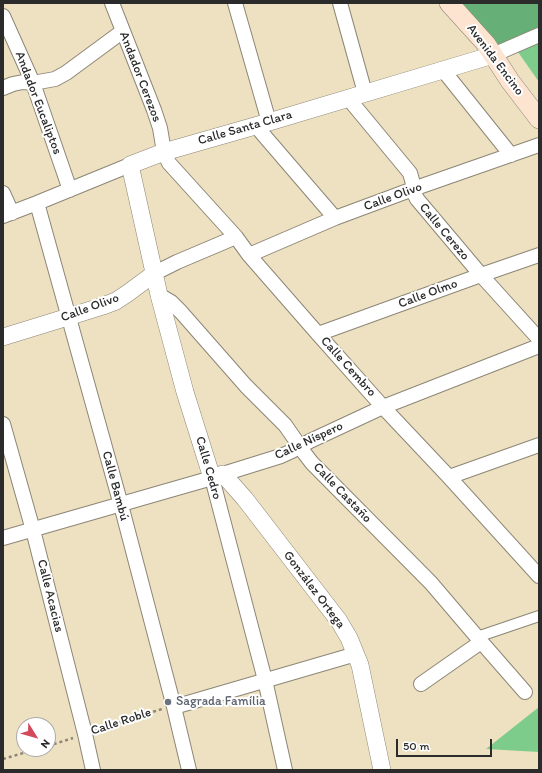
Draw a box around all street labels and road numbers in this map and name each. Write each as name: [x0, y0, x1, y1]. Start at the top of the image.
street label: Avenida Encino: [463, 21, 527, 99]
street label: Andador Cerezos: [116, 30, 164, 124]
street label: Andador Eucaliptos: [11, 49, 65, 157]
street label: Calle Santa Clara: [196, 107, 294, 149]
street label: Calle Olivo: [362, 179, 424, 215]
street label: Calle Cerezo: [416, 200, 472, 264]
street label: Calle Olmo: [396, 276, 460, 312]
street label: Calle Olivo: [59, 290, 121, 326]
street label: Calle Cembro: [317, 334, 379, 400]
street label: Calle Níspero: [272, 418, 346, 464]
street label: Calle Cedro: [192, 435, 224, 501]
street label: Calle Bambú: [98, 449, 132, 523]
street label: Calle Castaño: [309, 460, 375, 526]
street label: González Ortega: [280, 548, 348, 632]
street label: Calle Acacias: [33, 558, 67, 634]
street label: Calle Roble: [89, 705, 153, 739]

